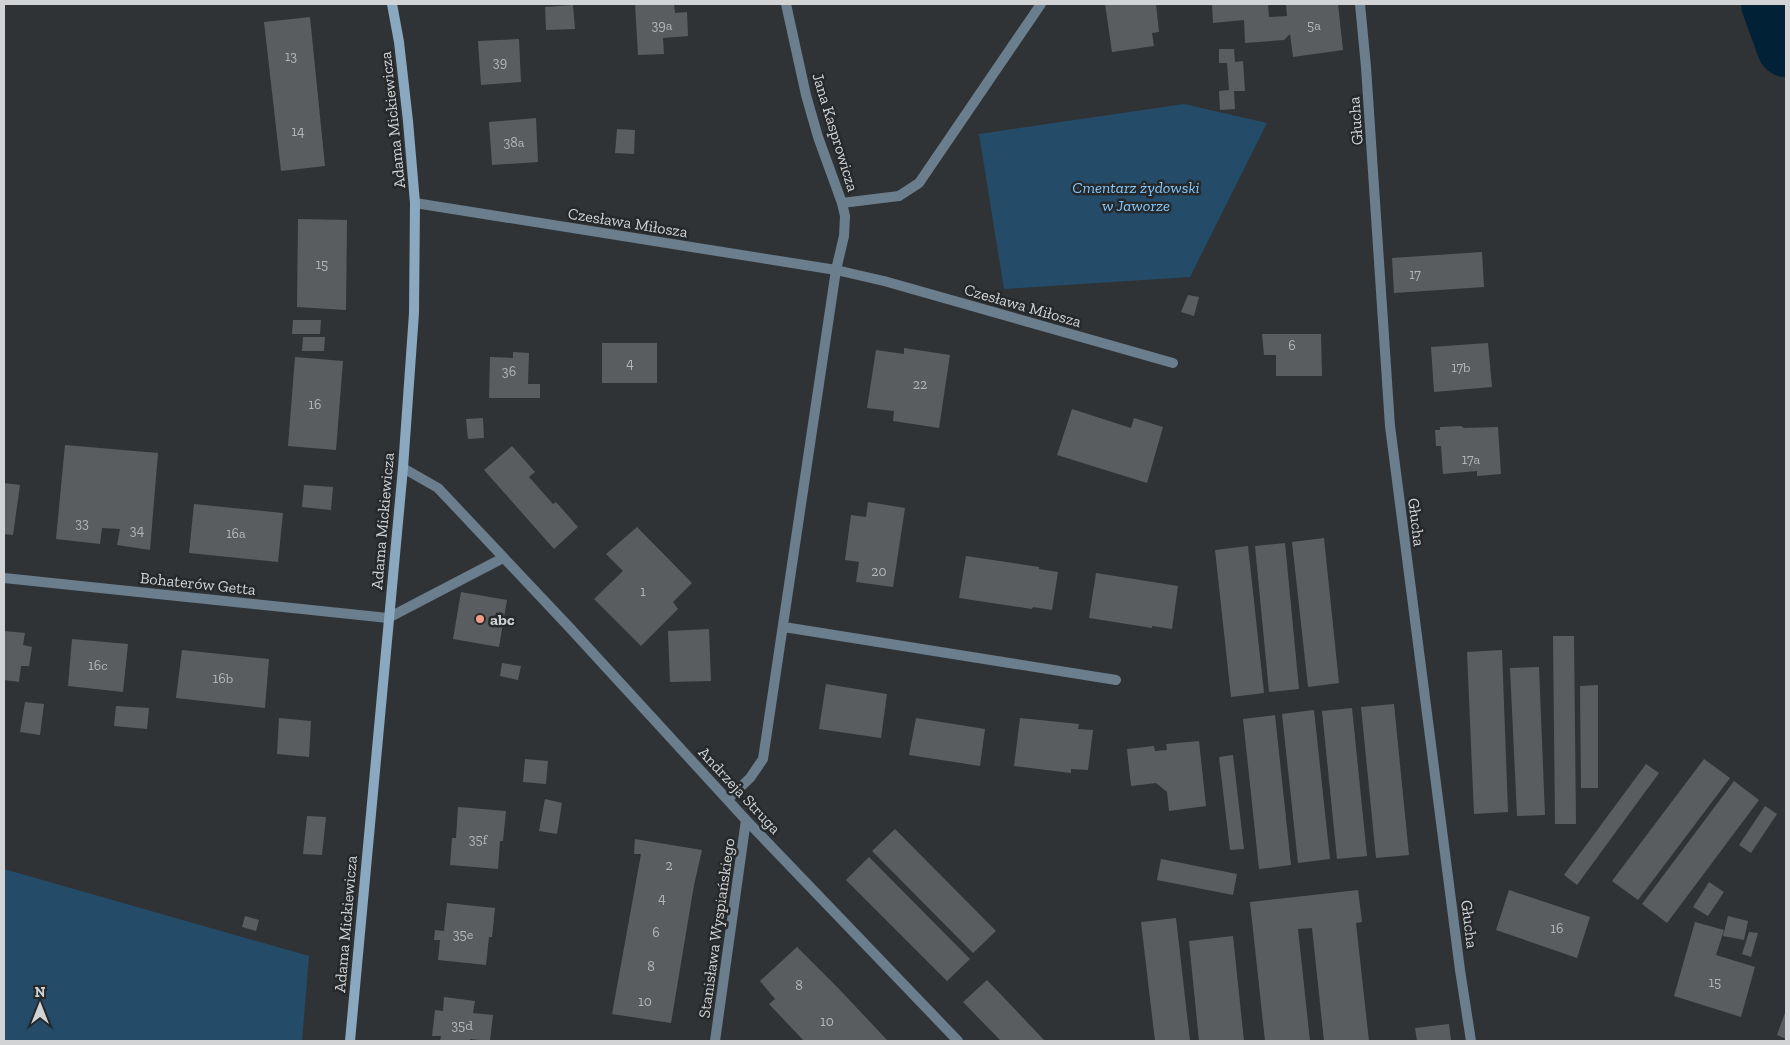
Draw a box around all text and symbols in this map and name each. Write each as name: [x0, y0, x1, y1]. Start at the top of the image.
house number: 39a: [651, 17, 673, 34]
house number: 5a: [1307, 17, 1321, 34]
house number: 13: [285, 48, 297, 65]
street label: Adama Mickiewicza: [376, 50, 409, 189]
house number: 39: [493, 54, 507, 71]
street label: Jana Kasprowicza: [808, 71, 863, 194]
street label: Głucha: [1344, 96, 1367, 146]
house number: 14: [292, 123, 305, 140]
house number: 38a: [503, 134, 525, 151]
park label: Cmentarz żydowski w Jaworze: [1072, 178, 1200, 215]
street label: Czesława Miłosza: [567, 204, 689, 241]
house number: 15: [316, 256, 328, 273]
house number: 17: [1409, 266, 1421, 283]
street label: Czesława Miłosza: [962, 280, 1084, 331]
house number: 6: [1288, 337, 1296, 354]
house number: 4: [626, 355, 634, 372]
house number: 17b: [1451, 359, 1471, 376]
house number: 36: [502, 363, 516, 380]
house number: 22: [913, 376, 927, 393]
house number: 16: [309, 396, 321, 413]
house number: 17a: [1462, 451, 1480, 468]
street label: Adama Mickiewicza: [367, 452, 398, 590]
street label: Głucha: [1404, 497, 1429, 548]
house number: 33: [75, 515, 89, 532]
house number: 34: [130, 522, 145, 539]
house number: 16a: [226, 525, 246, 542]
house number: 20: [871, 563, 887, 580]
street label: Bohaterów Getta: [139, 568, 257, 599]
house number: 1: [640, 583, 646, 600]
place label: abc: [490, 610, 515, 629]
marker: abc: [474, 613, 486, 625]
house number: 16c: [88, 657, 108, 674]
house number: 16b: [213, 670, 233, 687]
street label: Andrzeja Struga: [694, 743, 785, 838]
house number: 35f: [469, 831, 489, 848]
street label: Stanisława Wyspiańskiego: [694, 837, 739, 1019]
street label: Adama Mickiewicza: [330, 855, 361, 993]
house number: 2: [665, 857, 673, 874]
house number: 4: [658, 890, 666, 907]
street label: Głucha: [1457, 899, 1482, 950]
house number: 16: [1551, 920, 1563, 937]
house number: 6: [652, 924, 660, 941]
house number: 35e: [453, 926, 474, 943]
house number: 8: [647, 958, 655, 975]
house number: 15: [1709, 974, 1721, 991]
house number: 8: [795, 977, 803, 994]
north arrow: [15, 980, 65, 1030]
text: N: [35, 984, 46, 1001]
house number: 10: [638, 993, 652, 1010]
house number: 10: [820, 1013, 834, 1030]
house number: 35d: [451, 1017, 473, 1034]

